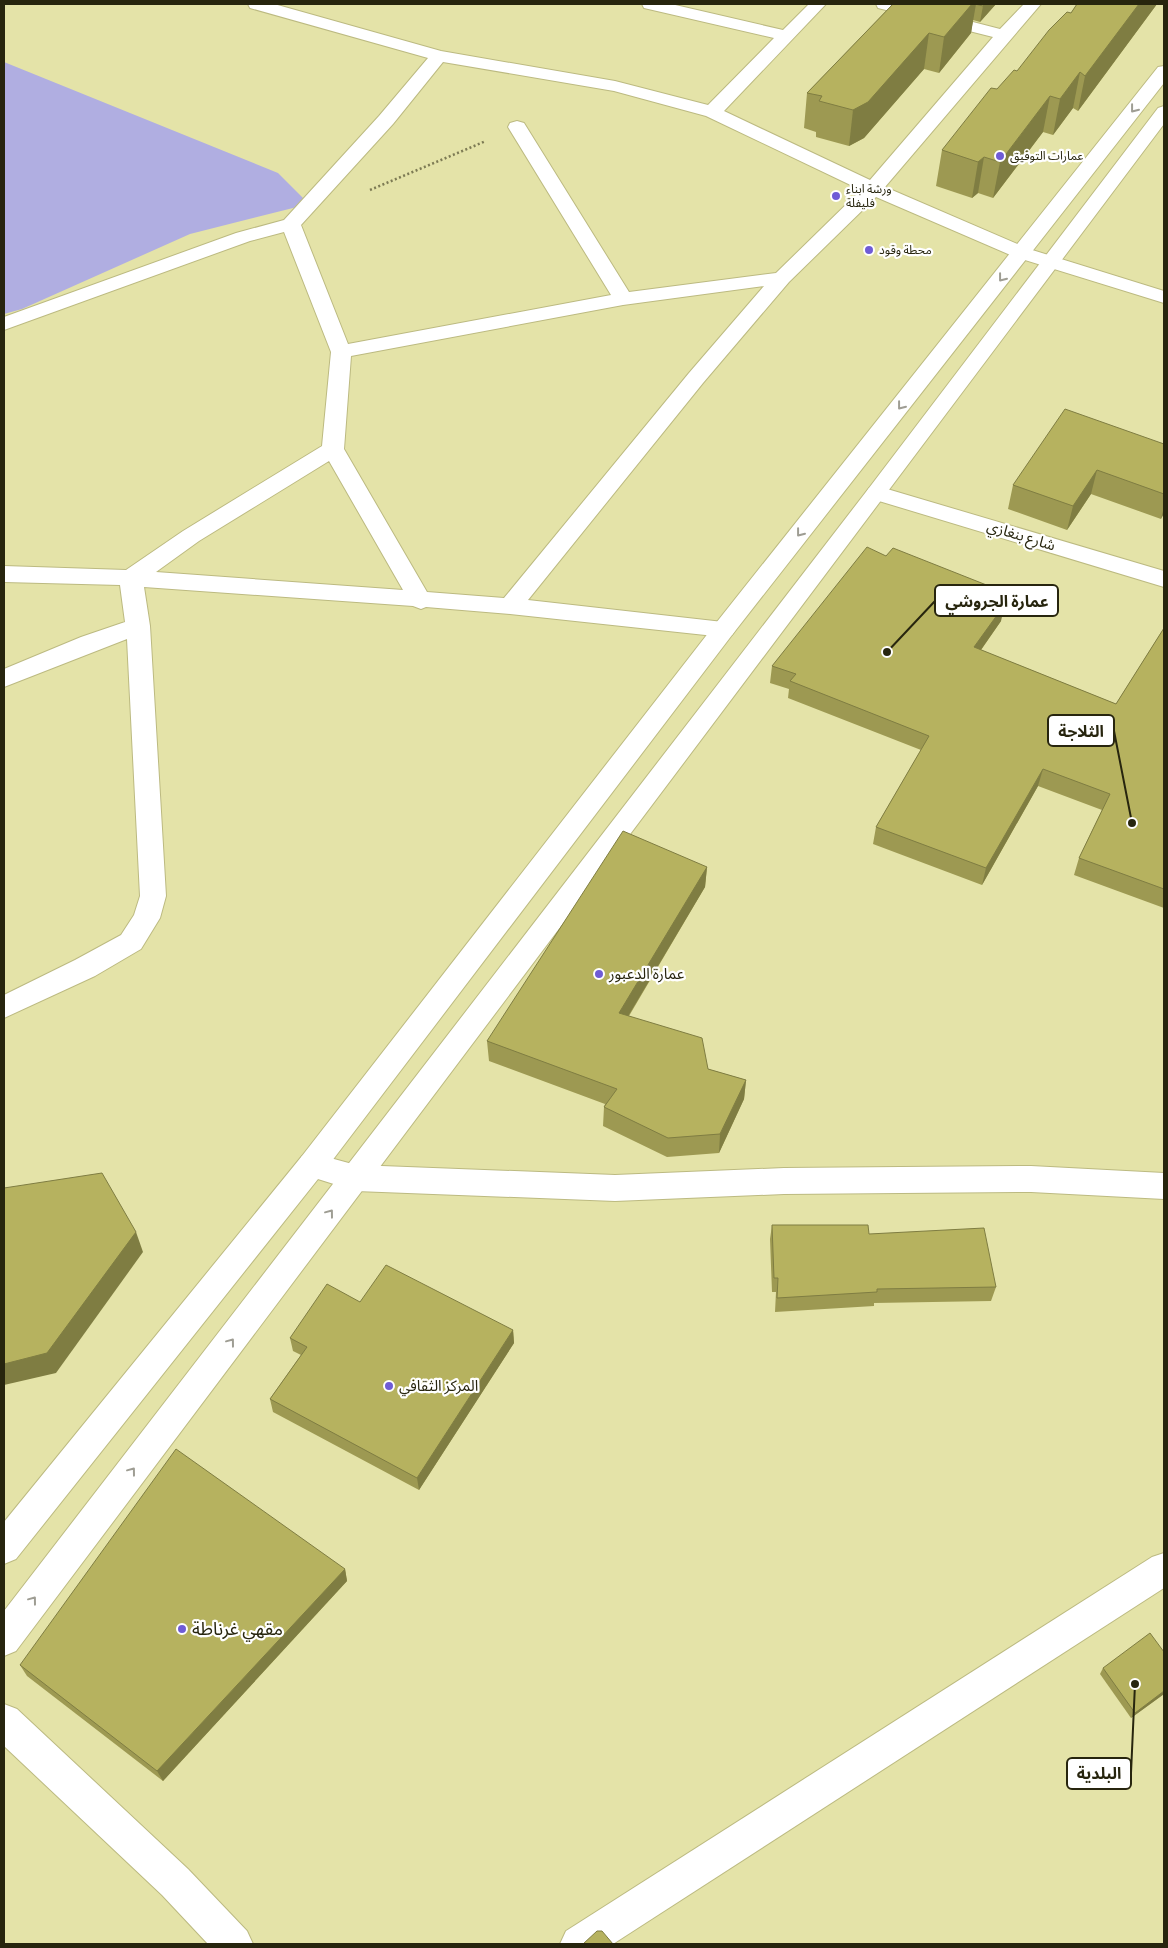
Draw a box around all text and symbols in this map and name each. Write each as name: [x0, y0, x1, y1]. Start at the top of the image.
one-way arrow: [1132, 103, 1140, 112]
place label: عمارات التوفيق: [1010, 148, 1083, 165]
marker: عمارات التوفيق: [994, 150, 1006, 162]
place label: ورشة ابناء فليفلة: [846, 181, 892, 212]
marker: ورشة ابناء فليفلة: [830, 190, 842, 202]
place label: محطة وقود: [879, 242, 932, 259]
marker: محطة وقود: [863, 244, 875, 256]
one-way arrow: [999, 272, 1007, 281]
one-way arrow: [898, 400, 906, 409]
street label: شارع بنغازي: [984, 516, 1058, 557]
one-way arrow: [797, 527, 805, 536]
callout: عمارة الجروشي: [935, 585, 1058, 616]
text: عمارة الجروشي: [945, 591, 1049, 615]
callout: الثلاجة: [1048, 715, 1114, 746]
text: الثلاجة: [1058, 721, 1104, 743]
place label: عمارة الدعبور: [608, 964, 685, 985]
marker: عمارة الدعبور: [593, 968, 605, 980]
one-way arrow: [324, 1210, 332, 1219]
one-way arrow: [225, 1339, 233, 1348]
place label: المركز الثقافي: [399, 1376, 478, 1397]
marker: المركز الثقافي: [383, 1380, 395, 1392]
one-way arrow: [126, 1467, 135, 1477]
one-way arrow: [28, 1597, 36, 1606]
place label: مقهي غرناطة: [192, 1617, 283, 1642]
marker: مقهي غرناطة: [176, 1623, 188, 1635]
callout: البلدية: [1067, 1758, 1131, 1789]
text: البلدية: [1077, 1763, 1121, 1785]

